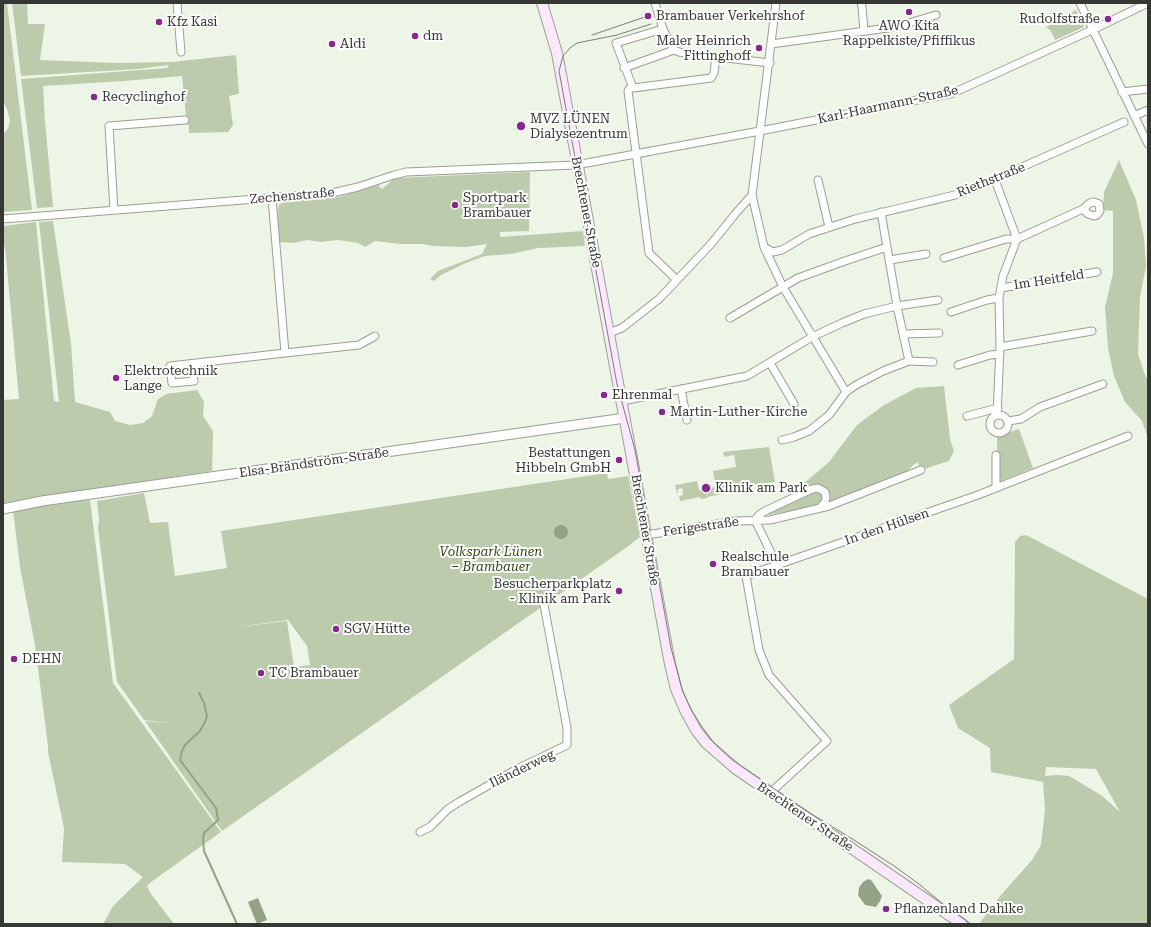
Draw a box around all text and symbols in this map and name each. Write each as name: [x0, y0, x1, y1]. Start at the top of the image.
marker: AWO Kita Rappelkiste/Pfiffikus: [904, 7, 914, 17]
place label: Brambauer Verkehrshof: [656, 8, 805, 24]
marker: Brambauer Verkehrshof: [643, 11, 653, 21]
place label: Rudolfstraße: [1019, 11, 1100, 27]
place label: Kfz Kasi: [167, 14, 218, 30]
marker: Rudolfstraße: [1103, 14, 1113, 24]
marker: Kfz Kasi: [154, 17, 164, 27]
place label: AWO Kita Rappelkiste/Pfiffikus: [843, 18, 975, 49]
place label: dm: [423, 28, 443, 44]
marker: dm: [410, 31, 420, 41]
place label: Maler Heinrich Fittinghoff: [656, 33, 751, 64]
place label: Aldi: [340, 36, 366, 52]
marker: Aldi: [327, 39, 337, 49]
marker: Maler Heinrich Fittinghoff: [754, 43, 764, 53]
street label: Karl-Haarmann-Straße: [816, 82, 960, 128]
place label: Recyclinghof: [102, 89, 185, 105]
marker: Recyclinghof: [89, 92, 99, 102]
place label: MVZ LÜNEN Dialysezentrum: [530, 111, 628, 142]
marker: MVZ LÜNEN Dialysezentrum: [515, 120, 527, 132]
street label: Brechtener Straße: [568, 155, 604, 269]
street label: Riethstraße: [955, 159, 1027, 201]
street label: Zechenstraße: [249, 185, 335, 207]
place label: Sportpark Brambauer: [463, 190, 531, 221]
marker: Sportpark Brambauer: [450, 200, 460, 210]
street label: Im Heitfeld: [1013, 267, 1085, 293]
place label: Elektrotechnik Lange: [124, 363, 218, 394]
marker: Elektrotechnik Lange: [111, 373, 121, 383]
place label: Ehrenmal: [612, 387, 672, 403]
marker: Ehrenmal: [599, 390, 609, 400]
place label: Martin-Luther-Kirche: [670, 404, 807, 420]
marker: Martin-Luther-Kirche: [657, 407, 667, 417]
street label: Elsa-Brändström-Straße: [238, 445, 390, 481]
place label: Bestattungen Hibbeln GmbH: [516, 445, 611, 476]
marker: Bestattungen Hibbeln GmbH: [614, 455, 624, 465]
street label: Brechtener Straße: [627, 473, 663, 587]
place label: Klinik am Park: [715, 480, 808, 496]
marker: Klinik am Park: [700, 482, 712, 494]
street label: In den Hülsen: [843, 505, 931, 549]
street label: Ferigestraße: [662, 514, 740, 540]
park label: Volkspark Lünen – Brambauer: [440, 544, 542, 575]
place label: Realschule Brambauer: [721, 549, 789, 580]
marker: Realschule Brambauer: [708, 559, 718, 569]
place label: Besucherparkplatz - Klinik am Park: [493, 576, 611, 607]
marker: Besucherparkplatz - Klinik am Park: [614, 586, 624, 596]
place label: SGV Hütte: [344, 621, 410, 637]
marker: SGV Hütte: [331, 624, 341, 634]
place label: DEHN: [22, 651, 62, 667]
marker: DEHN: [9, 654, 19, 664]
place label: TC Brambauer: [269, 665, 358, 681]
marker: TC Brambauer: [256, 668, 266, 678]
street label: Iländerweg: [487, 747, 557, 791]
street label: Brechtener Straße: [754, 779, 856, 855]
place label: Pflanzenland Dahlke: [894, 901, 1023, 917]
marker: Pflanzenland Dahlke: [881, 904, 891, 914]

